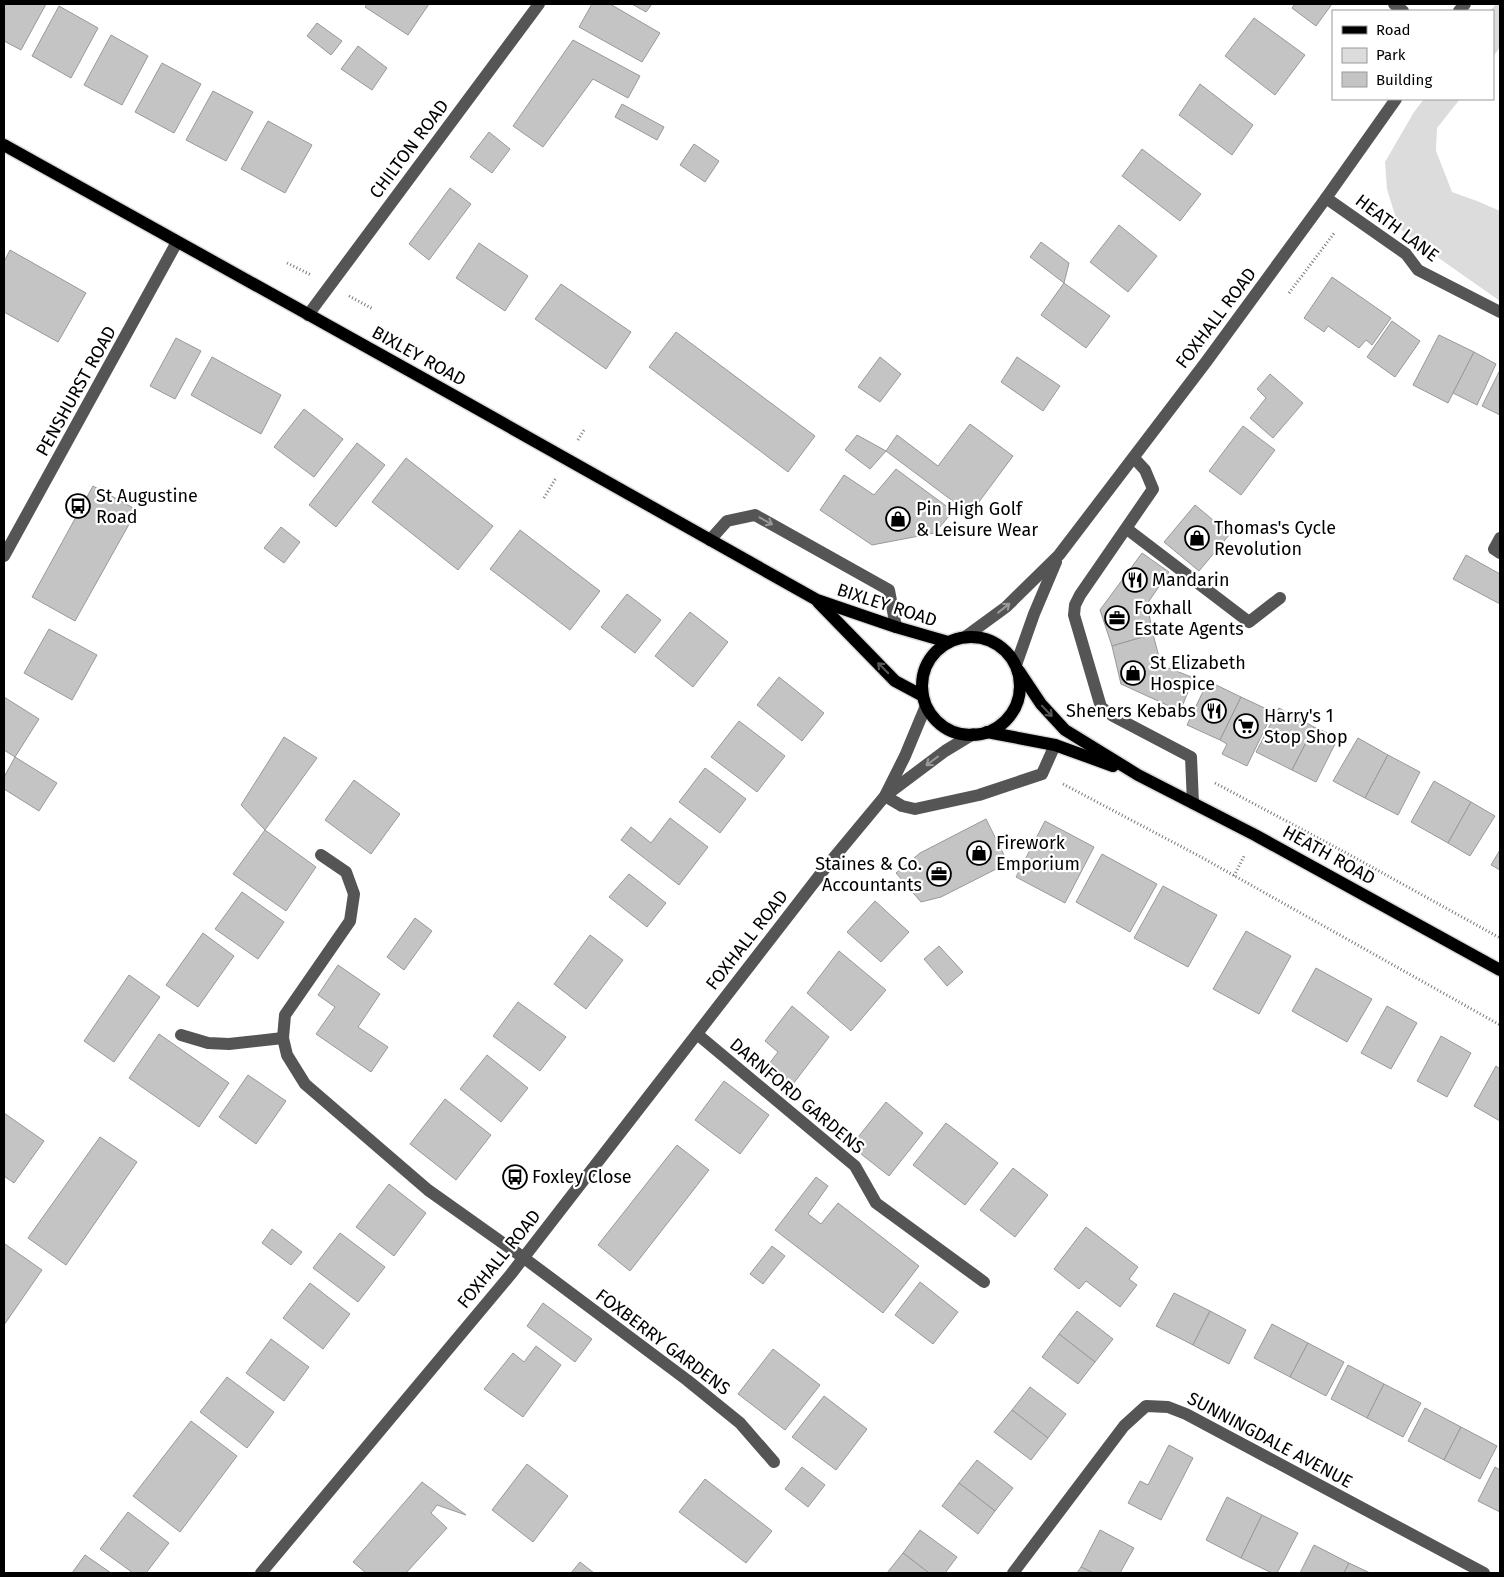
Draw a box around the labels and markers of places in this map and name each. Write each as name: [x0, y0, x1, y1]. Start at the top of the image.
place label: St Augustine Road: [96, 485, 198, 528]
bus stop icon: St Augustine Road: [65, 493, 91, 519]
place label: Pin High Golf & Leisure Wear: [916, 498, 1038, 541]
shop icon: Pin High Golf & Leisure Wear: [885, 506, 911, 532]
place label: Thomas's Cycle Revolution: [1214, 517, 1336, 560]
shop icon: Thomas's Cycle Revolution: [1184, 525, 1210, 551]
restaurant icon: Mandarin: [1122, 567, 1148, 593]
place label: Mandarin: [1152, 569, 1229, 591]
place label: Foxhall Estate Agents: [1134, 597, 1244, 640]
office icon: Foxhall Estate Agents: [1104, 605, 1130, 631]
place label: St Elizabeth Hospice: [1150, 652, 1246, 695]
shop icon: St Elizabeth Hospice: [1120, 660, 1146, 686]
restaurant icon: Sheners Kebabs: [1201, 698, 1227, 724]
place label: Sheners Kebabs: [1066, 700, 1196, 722]
place label: Harry's 1 Stop Shop: [1264, 705, 1348, 748]
supermarket icon: Harry's 1 Stop Shop: [1233, 713, 1259, 739]
place label: Firework Emporium: [996, 832, 1080, 875]
shop icon: Firework Emporium: [966, 840, 992, 866]
place label: Staines & Co. Accountants: [815, 853, 922, 896]
office icon: Staines & Co. Accountants: [926, 861, 952, 887]
bus stop icon: Foxley Close: [502, 1164, 528, 1190]
place label: Foxley Close: [532, 1166, 632, 1188]

